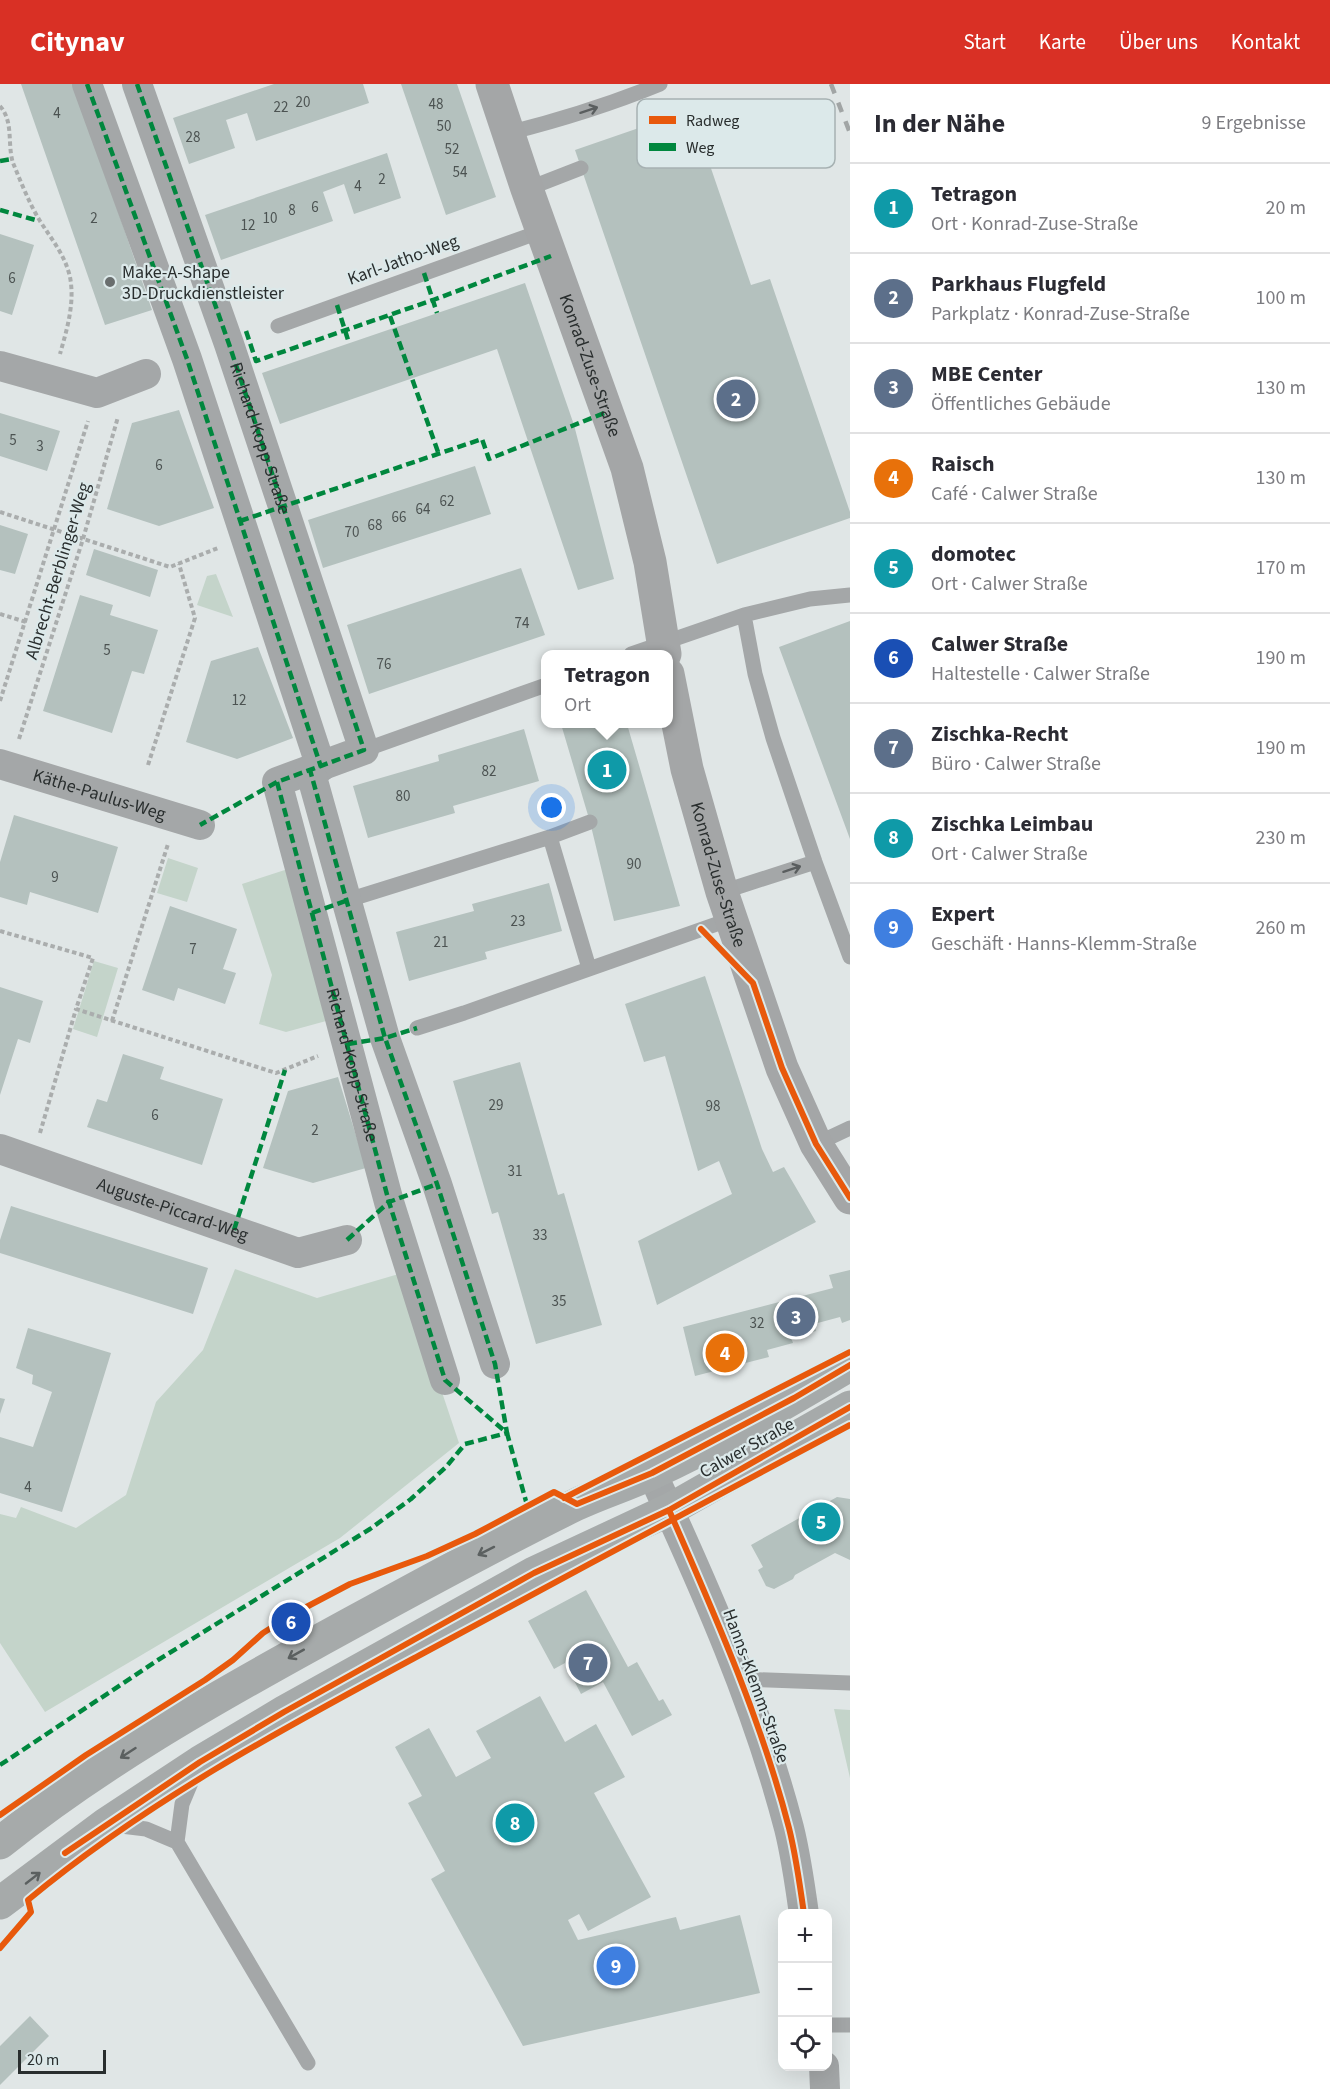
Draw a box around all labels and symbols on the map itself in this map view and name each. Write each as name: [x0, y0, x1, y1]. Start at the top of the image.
house number: 20: [296, 92, 310, 113]
house number: 48: [429, 94, 443, 115]
house number: 22: [274, 97, 288, 118]
legend: [637, 99, 835, 168]
house number: 4: [53, 103, 61, 124]
one-way arrow: [579, 103, 598, 114]
text: Radweg: [686, 110, 739, 132]
house number: 50: [437, 116, 451, 137]
house number: 28: [186, 127, 200, 148]
text: Weg: [686, 137, 714, 159]
house number: 52: [445, 139, 459, 160]
house number: 54: [453, 162, 468, 183]
house number: 2: [378, 169, 386, 190]
house number: 4: [354, 176, 362, 197]
house number: 6: [311, 197, 319, 218]
house number: 8: [288, 200, 296, 221]
house number: 2: [90, 208, 98, 229]
house number: 10: [263, 208, 277, 229]
house number: 12: [241, 215, 255, 236]
street label: Karl-Jatho-Weg: [344, 228, 462, 292]
place label: Make-A-Shape 3D-Druckdienstleister: [122, 260, 285, 306]
house number: 6: [8, 268, 16, 289]
marker: Make-A-Shape 3D-Druckdienstleister: [103, 275, 117, 289]
street label: Konrad-Zuse-Straße: [553, 290, 627, 441]
street label: Richard-Kopp-Straße: [223, 359, 297, 517]
pin: 2: [716, 376, 756, 422]
house number: 5: [9, 430, 17, 451]
house number: 3: [36, 436, 44, 457]
house number: 6: [155, 455, 163, 476]
street label: Albrecht-Berblinger-Weg: [19, 479, 97, 663]
house number: 62: [440, 491, 454, 512]
house number: 64: [416, 499, 431, 520]
house number: 66: [392, 507, 406, 528]
house number: 68: [368, 515, 382, 536]
house number: 70: [345, 522, 359, 543]
house number: 74: [515, 613, 530, 634]
house number: 5: [103, 640, 111, 661]
house number: 76: [377, 654, 391, 675]
house number: 12: [232, 690, 246, 711]
pin: 1: [588, 748, 626, 792]
house number: 82: [482, 761, 496, 782]
street label: Käthe-Paulus-Weg: [30, 762, 169, 826]
house number: 80: [396, 786, 410, 807]
your location: [537, 793, 566, 822]
street label: Konrad-Zuse-Straße: [685, 799, 752, 951]
house number: 90: [627, 854, 641, 875]
one-way arrow: [782, 863, 801, 874]
house number: 9: [51, 867, 59, 888]
house number: 23: [511, 911, 525, 932]
house number: 21: [434, 932, 448, 953]
house number: 7: [189, 939, 197, 960]
street label: Richard-Kopp-Straße: [320, 985, 385, 1145]
house number: 29: [489, 1095, 503, 1116]
house number: 98: [706, 1096, 720, 1117]
house number: 6: [151, 1105, 159, 1126]
house number: 2: [311, 1120, 319, 1141]
house number: 31: [508, 1161, 522, 1182]
street label: Auguste-Piccard-Weg: [94, 1171, 252, 1247]
house number: 33: [533, 1225, 547, 1246]
house number: 35: [552, 1291, 566, 1312]
pin: 3: [776, 1294, 816, 1340]
house number: 32: [750, 1313, 764, 1334]
pin: 4: [706, 1330, 744, 1376]
street label: Calwer Straße: [695, 1412, 799, 1484]
house number: 4: [24, 1477, 32, 1498]
pin: 5: [802, 1500, 840, 1544]
one-way arrow: [477, 1546, 495, 1557]
pin: 6: [272, 1600, 310, 1644]
street label: Hanns-Klemm-Straße: [716, 1605, 796, 1767]
pin: 7: [568, 1640, 608, 1686]
one-way arrow: [287, 1649, 305, 1660]
one-way arrow: [120, 1747, 137, 1759]
pin: 8: [496, 1800, 534, 1846]
one-way arrow: [24, 1871, 40, 1884]
pin: 9: [596, 1944, 636, 1988]
scale bar: [18, 2047, 106, 2074]

